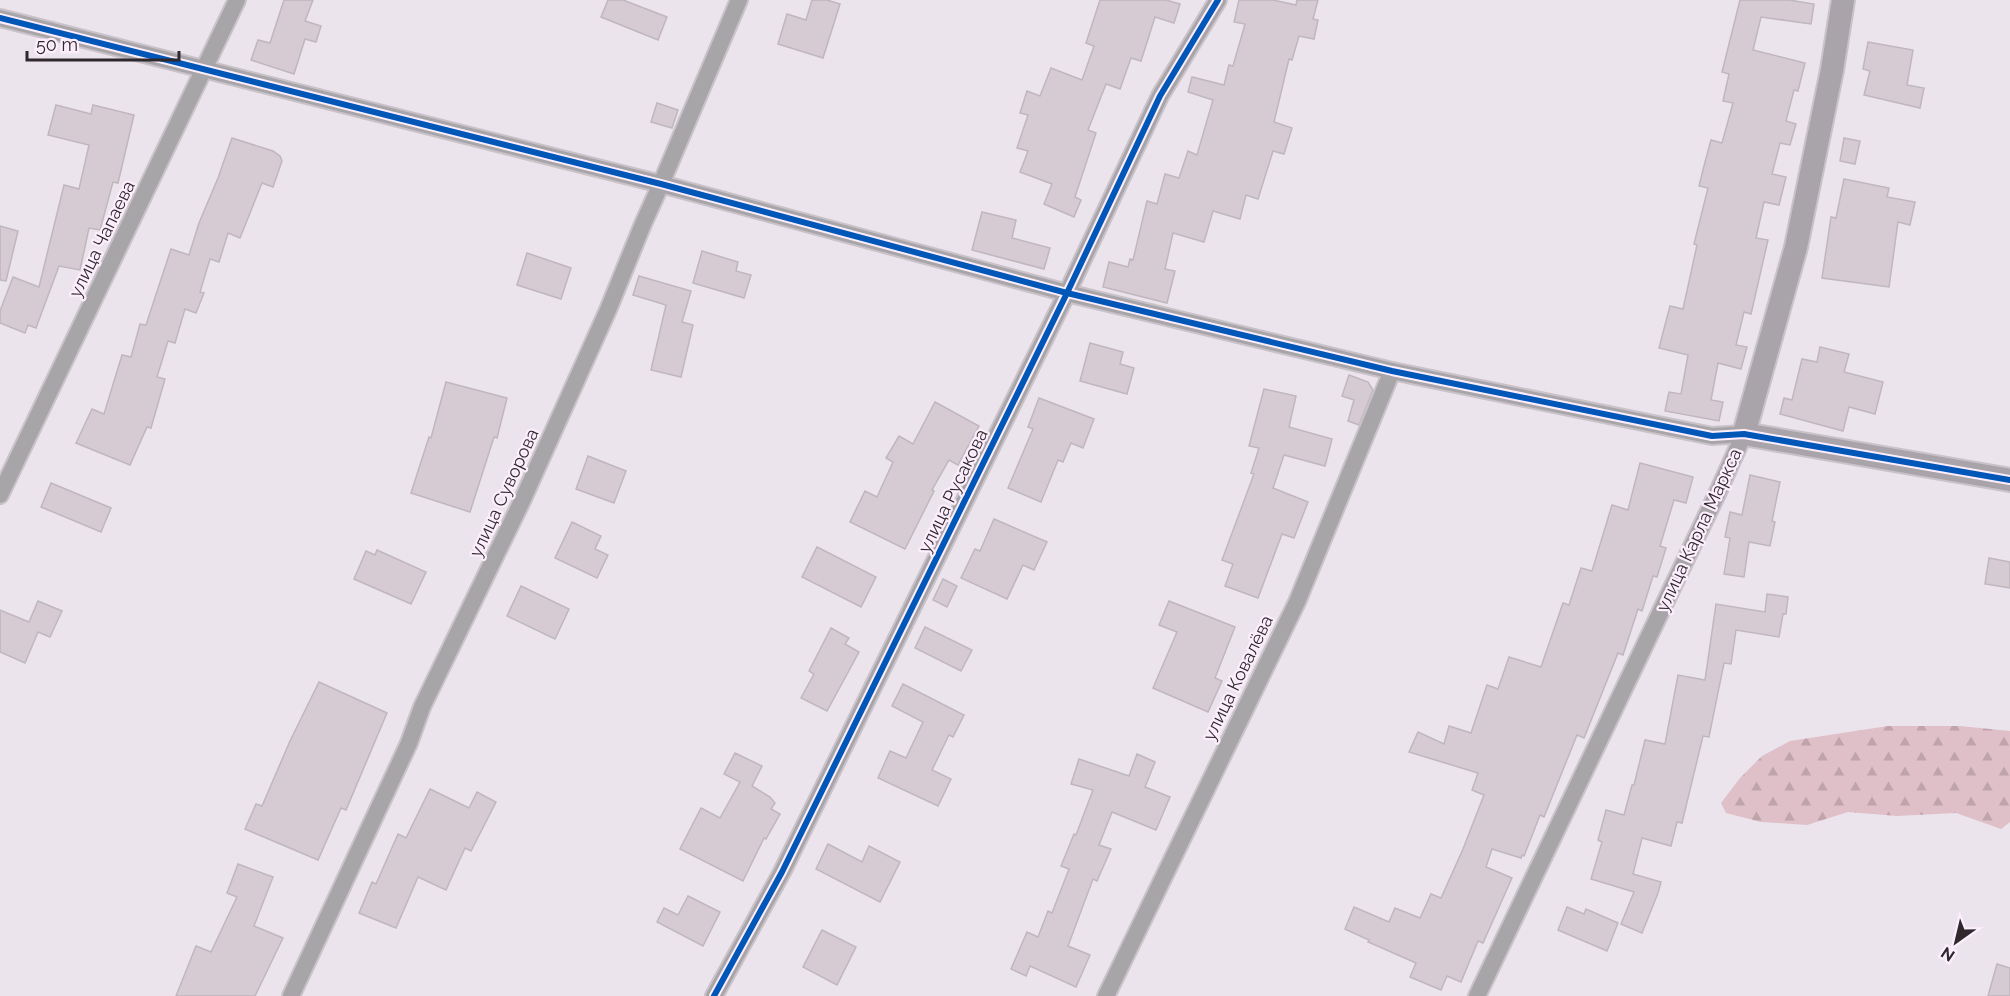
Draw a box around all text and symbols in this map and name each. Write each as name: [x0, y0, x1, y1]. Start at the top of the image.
scale bar: [27, 24, 178, 62]
text: 50 m: [36, 34, 78, 55]
street label: улица Чапаева: [64, 177, 139, 300]
street label: улица Суворова: [465, 425, 542, 560]
street label: улица Русакова: [914, 426, 992, 556]
street label: улица Карла Маркса: [1651, 445, 1746, 615]
street label: улица Ковалёва: [1198, 612, 1277, 744]
north arrow: [1926, 912, 1986, 972]
text: N: [1938, 943, 1958, 965]

